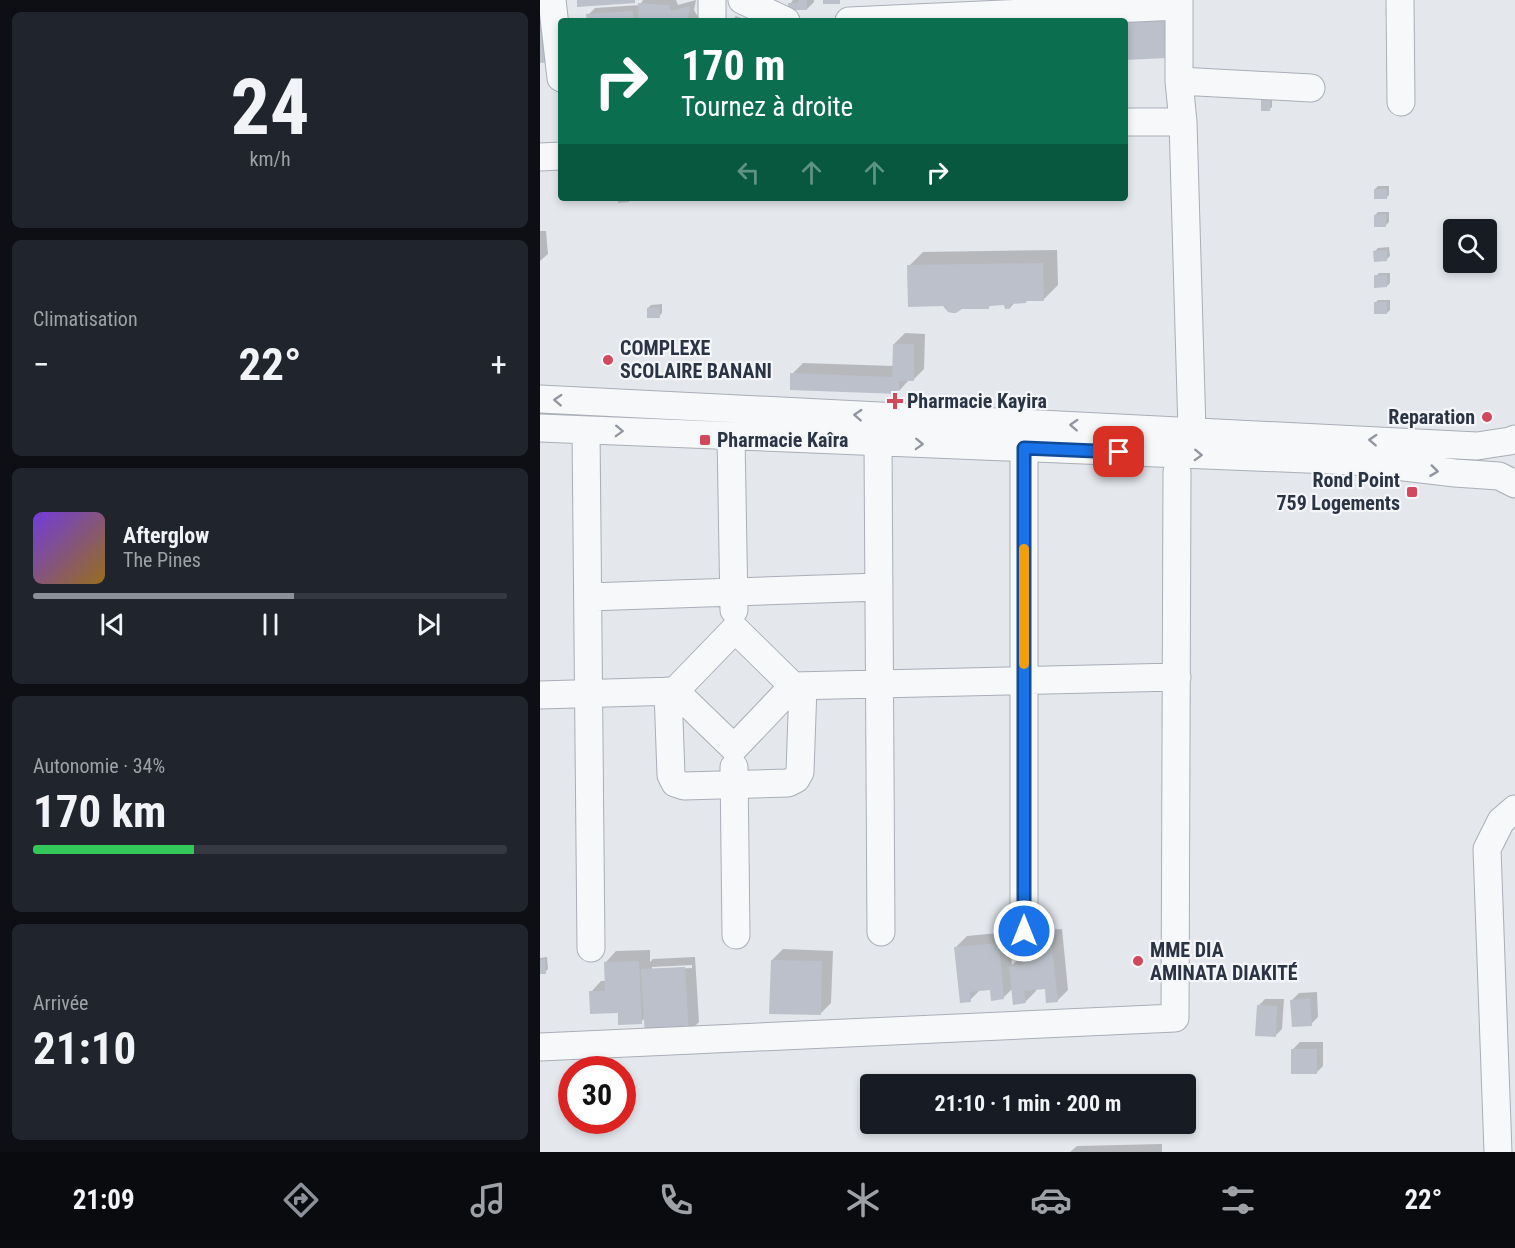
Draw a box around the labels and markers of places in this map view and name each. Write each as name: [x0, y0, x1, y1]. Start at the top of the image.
place label: COMPLEXE SCOLAIRE BANANI: [620, 336, 772, 383]
marker: COMPLEXE SCOLAIRE BANANI: [601, 353, 615, 367]
place label: Pharmacie Kayira: [907, 389, 1047, 413]
marker: Pharmacie Kayira: [888, 394, 902, 408]
place label: Reparation: [1388, 405, 1475, 429]
marker: Reparation: [1480, 410, 1494, 424]
pin: [1093, 426, 1144, 477]
place label: Pharmacie Kaîra: [717, 428, 848, 452]
marker: Pharmacie Kaîra: [698, 433, 712, 447]
place label: Rond Point 759 Logements: [1276, 468, 1400, 515]
marker: Rond Point 759 Logements: [1405, 485, 1419, 499]
place label: MME DIA AMINATA DIAKITÉ: [1150, 938, 1298, 985]
marker: MME DIA AMINATA DIAKITÉ: [1131, 954, 1145, 968]

